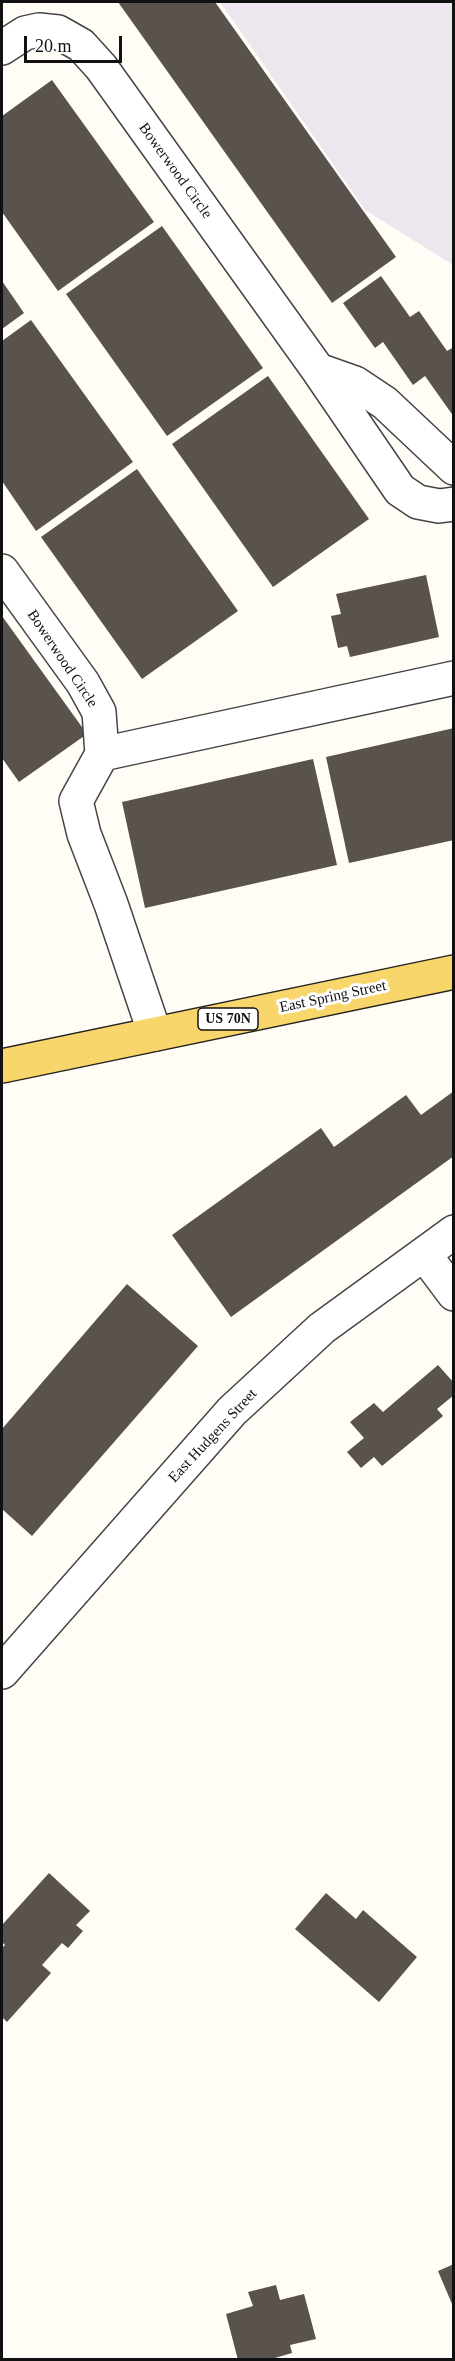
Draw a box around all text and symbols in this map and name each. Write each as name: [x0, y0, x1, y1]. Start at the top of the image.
scale bar: [27, 24, 124, 62]
text: 20 m: [35, 36, 72, 56]
street label: Bowerwood Circle: [134, 120, 216, 222]
street label: Bowerwood Circle: [23, 607, 101, 711]
street label: East Spring Street: [278, 977, 388, 1017]
road number: US 70N: [198, 1008, 258, 1030]
street label: East Hudgens Street: [165, 1385, 261, 1487]

